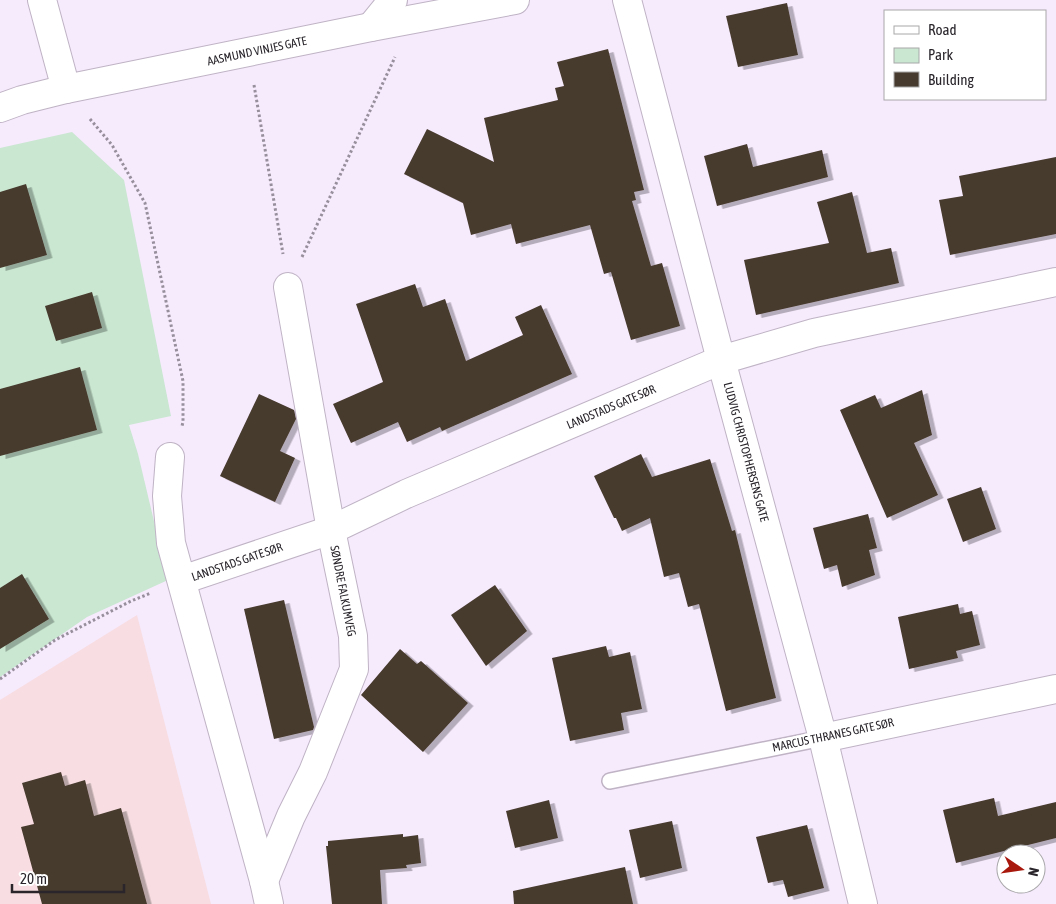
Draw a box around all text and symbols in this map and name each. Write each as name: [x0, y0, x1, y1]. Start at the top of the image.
legend: [884, 10, 1046, 100]
text: Road: [928, 21, 957, 38]
street label: AASMUND VINJES GATE: [206, 34, 308, 68]
text: Park: [928, 46, 953, 63]
text: Building: [928, 71, 974, 88]
street label: LUDVIG CHRISTOPHERSENS GATE: [721, 381, 771, 523]
street label: LANDSTADS GATE SØR: [564, 382, 658, 432]
street label: LANDSTADS GATE SØR: [190, 540, 284, 584]
street label: SØNDRE FALKUMVEG: [327, 544, 359, 638]
street label: MARCUS THRANES GATE SØR: [771, 715, 895, 755]
north arrow: [996, 844, 1046, 894]
scale bar: [12, 862, 125, 894]
text: N: [1025, 866, 1042, 878]
text: 20 m: [20, 870, 47, 887]

